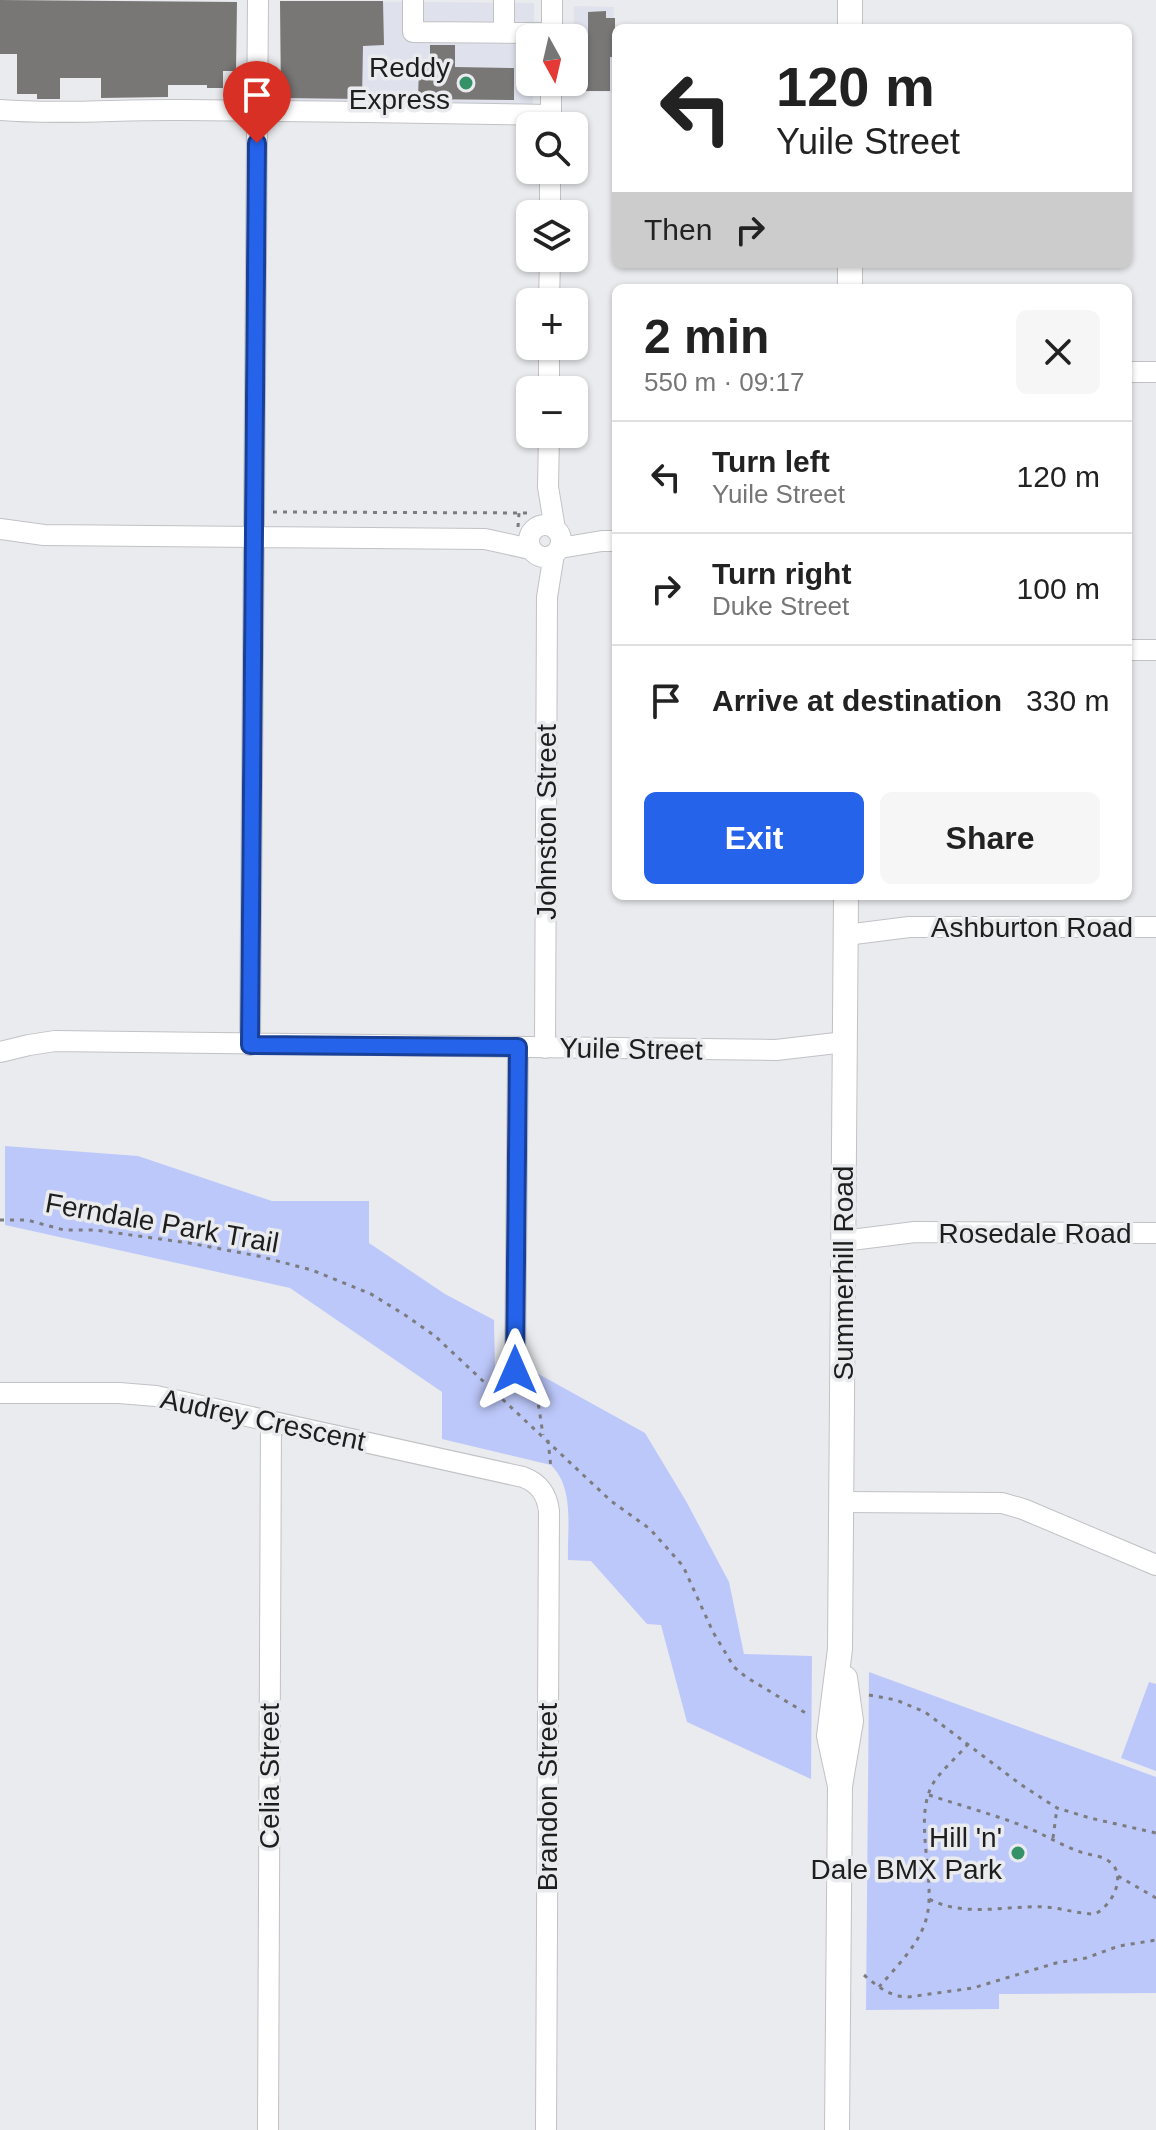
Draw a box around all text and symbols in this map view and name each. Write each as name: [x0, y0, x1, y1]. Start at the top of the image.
north arrow: [516, 24, 588, 96]
map controls: [516, 24, 588, 448]
place label: Reddy Express: [349, 52, 450, 115]
text: 120 m: [776, 55, 935, 118]
icon: left: [644, 56, 748, 160]
pin: [223, 61, 291, 143]
icon: arrive: [235, 73, 279, 117]
marker: Reddy Express: [457, 74, 475, 92]
button: search: [516, 112, 588, 184]
text: Yuile Street: [776, 121, 960, 162]
button: layers: [516, 200, 588, 272]
icon: right: [728, 208, 772, 252]
text: Then: [644, 213, 712, 246]
button: +: [516, 288, 588, 360]
text: 2 min: [644, 310, 769, 363]
button: close: [1016, 310, 1100, 394]
text: 550 m · 09:17: [644, 367, 804, 397]
button: −: [516, 376, 588, 448]
text: Turn left: [712, 445, 830, 478]
icon: left: [644, 455, 688, 499]
text: 120 m: [1017, 460, 1100, 493]
text: Yuile Street: [712, 479, 845, 509]
text: Turn right: [712, 557, 851, 590]
icon: right: [644, 567, 688, 611]
text: 100 m: [1017, 572, 1100, 605]
text: Duke Street: [712, 591, 849, 621]
icon: arrive: [644, 679, 688, 723]
text: Arrive at destination: [712, 684, 1002, 717]
text: 330 m: [1026, 684, 1109, 717]
street label: Johnston Street: [531, 724, 562, 920]
button: Exit: [644, 792, 864, 884]
button: Share: [880, 792, 1100, 884]
street label: Ashburton Road: [931, 912, 1133, 943]
street label: Yuile Street: [559, 1032, 703, 1066]
street label: Summerhill Road: [828, 1166, 859, 1380]
street label: Ferndale Park Trail: [43, 1187, 281, 1259]
street label: Rosedale Road: [938, 1218, 1132, 1249]
position arrow: [473, 1328, 557, 1412]
street label: Audrey Crescent: [158, 1383, 368, 1457]
street label: Celia Street: [254, 1703, 285, 1849]
street label: Brandon Street: [532, 1703, 563, 1891]
place label: Hill 'n' Dale BMX Park: [811, 1822, 1003, 1885]
marker: Hill 'n' Dale BMX Park: [1009, 1844, 1027, 1862]

